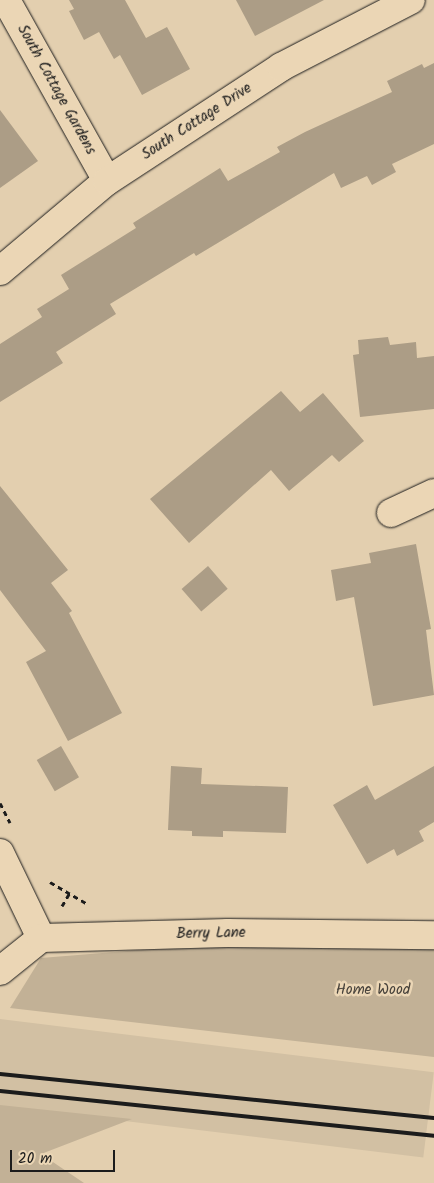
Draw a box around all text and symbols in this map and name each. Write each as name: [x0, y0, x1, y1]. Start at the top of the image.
street label: South Cottage Gardens: [13, 22, 99, 158]
street label: South Cottage Drive: [139, 80, 255, 164]
street label: Berry Lane: [176, 924, 246, 944]
park label: Home Wood: [336, 982, 410, 1000]
scale bar: [12, 1140, 118, 1172]
text: 20 m: [18, 1147, 52, 1171]

